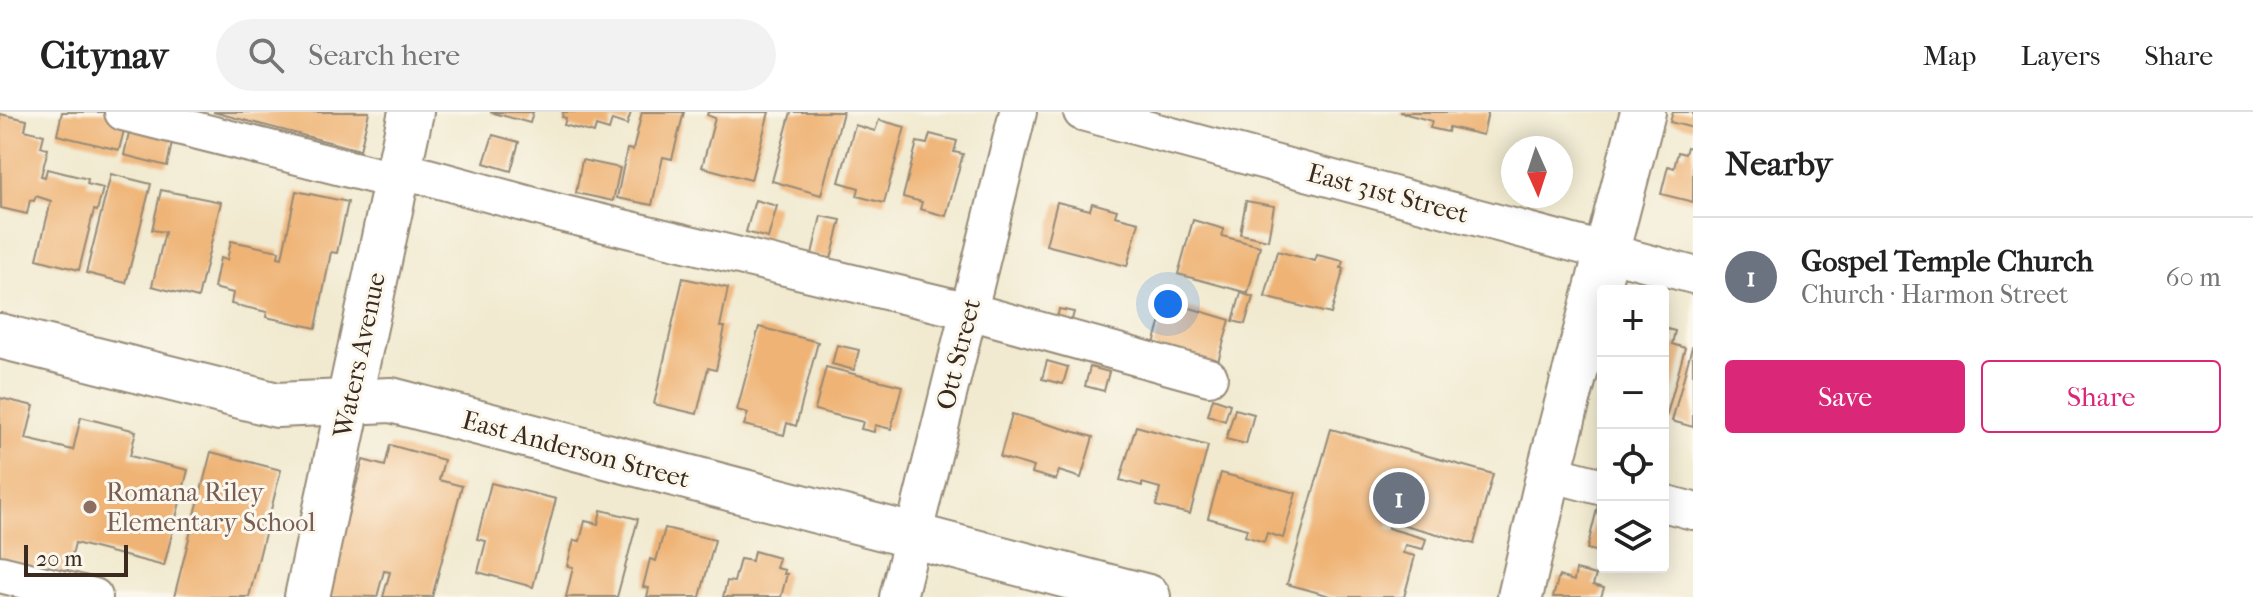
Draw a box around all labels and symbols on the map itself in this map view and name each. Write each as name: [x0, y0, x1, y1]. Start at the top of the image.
north arrow: [1501, 136, 1573, 208]
street label: East 31st Street: [1304, 157, 1472, 230]
street label: Waters Avenue: [327, 270, 392, 441]
your location: [1148, 284, 1188, 324]
street label: Ott Street: [930, 295, 987, 413]
street label: East Anderson Street: [459, 404, 694, 495]
pin: 1: [1373, 468, 1425, 528]
place label: Romana Riley Elementary School: [106, 477, 315, 538]
marker: Romana Riley Elementary School: [81, 498, 99, 516]
scale bar: [24, 541, 128, 577]

